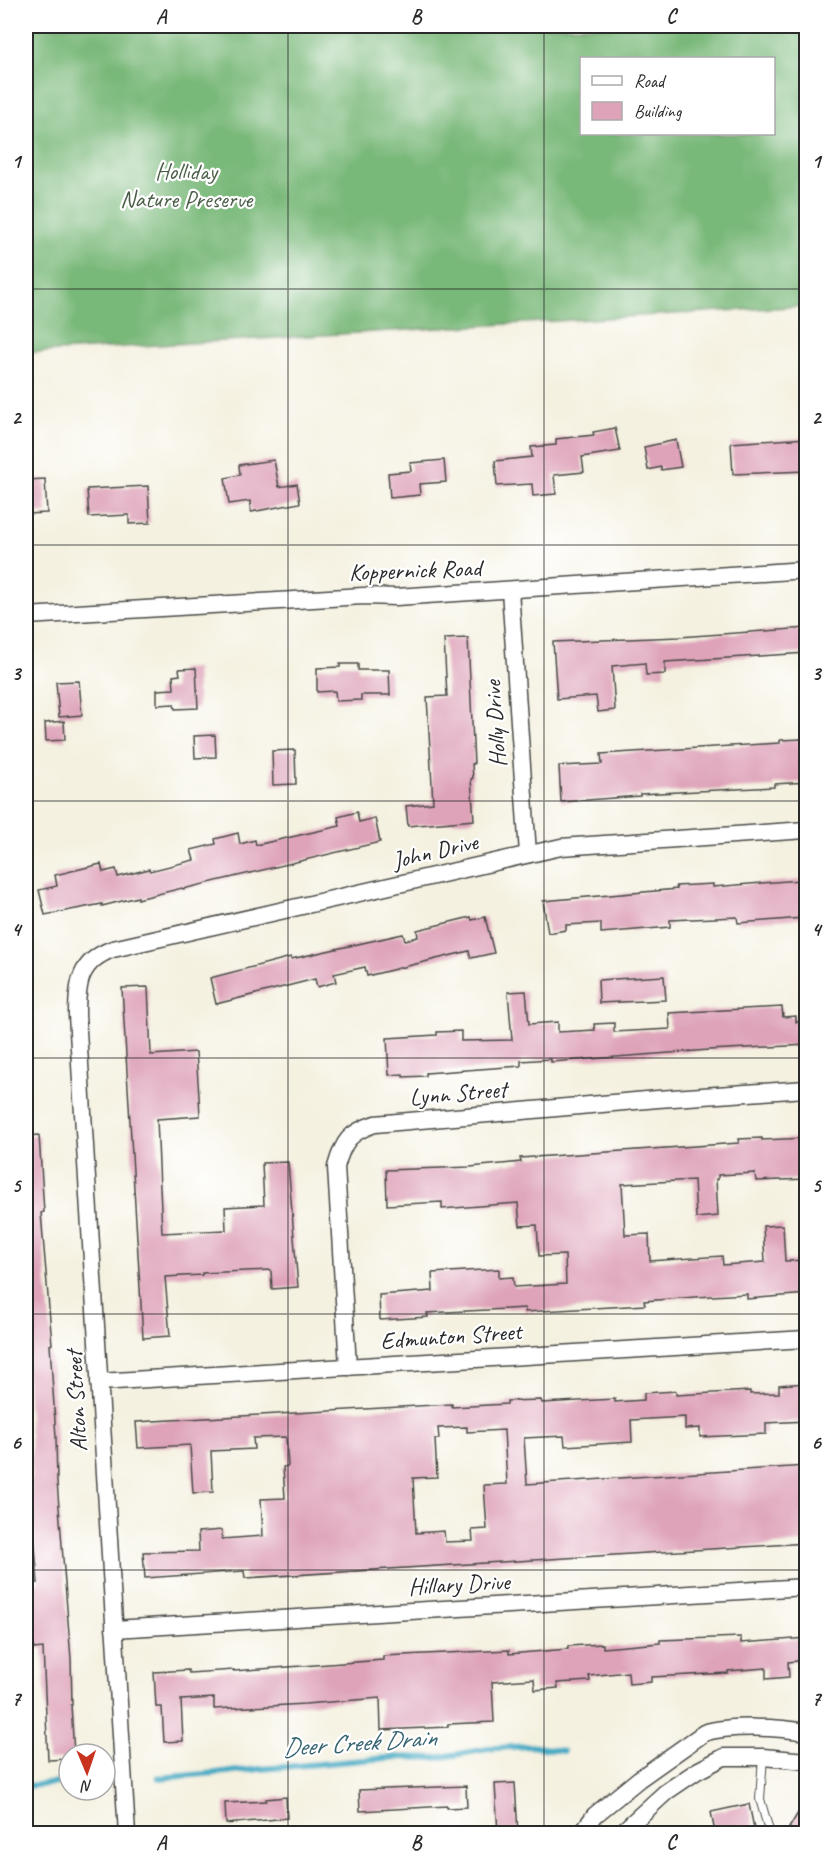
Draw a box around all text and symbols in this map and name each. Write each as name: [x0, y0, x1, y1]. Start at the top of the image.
text: A: [156, 4, 168, 29]
text: B: [411, 4, 423, 29]
text: C: [666, 4, 678, 29]
legend: [580, 57, 775, 135]
text: Road: [634, 70, 667, 92]
text: Building: [634, 100, 683, 122]
text: 1: [12, 149, 23, 174]
text: 1: [812, 149, 823, 174]
park label: Holliday Nature Preserve: [120, 156, 254, 214]
text: 2: [12, 405, 23, 430]
text: 2: [812, 405, 823, 430]
street label: Koppernick Road: [348, 553, 485, 587]
text: 3: [12, 661, 23, 686]
text: 3: [812, 661, 823, 686]
street label: Holly Drive: [477, 677, 513, 768]
street label: John Drive: [389, 826, 482, 876]
text: 4: [12, 917, 24, 942]
text: 4: [812, 917, 824, 942]
street label: Lynn Street: [408, 1074, 511, 1112]
text: 5: [12, 1173, 23, 1198]
text: 5: [812, 1173, 823, 1198]
street label: Edmunton Street: [379, 1316, 525, 1356]
street label: Alton Street: [58, 1347, 94, 1452]
text: 6: [11, 1430, 22, 1455]
text: 6: [811, 1430, 822, 1455]
street label: Hillary Drive: [408, 1566, 513, 1602]
text: 7: [12, 1686, 23, 1711]
text: 7: [812, 1686, 823, 1711]
water label: Deer Creek Drain: [281, 1721, 439, 1764]
north arrow: [57, 1742, 117, 1802]
text: N: [79, 1776, 93, 1796]
text: A: [156, 1830, 168, 1855]
text: B: [411, 1830, 423, 1855]
text: C: [666, 1830, 678, 1855]

